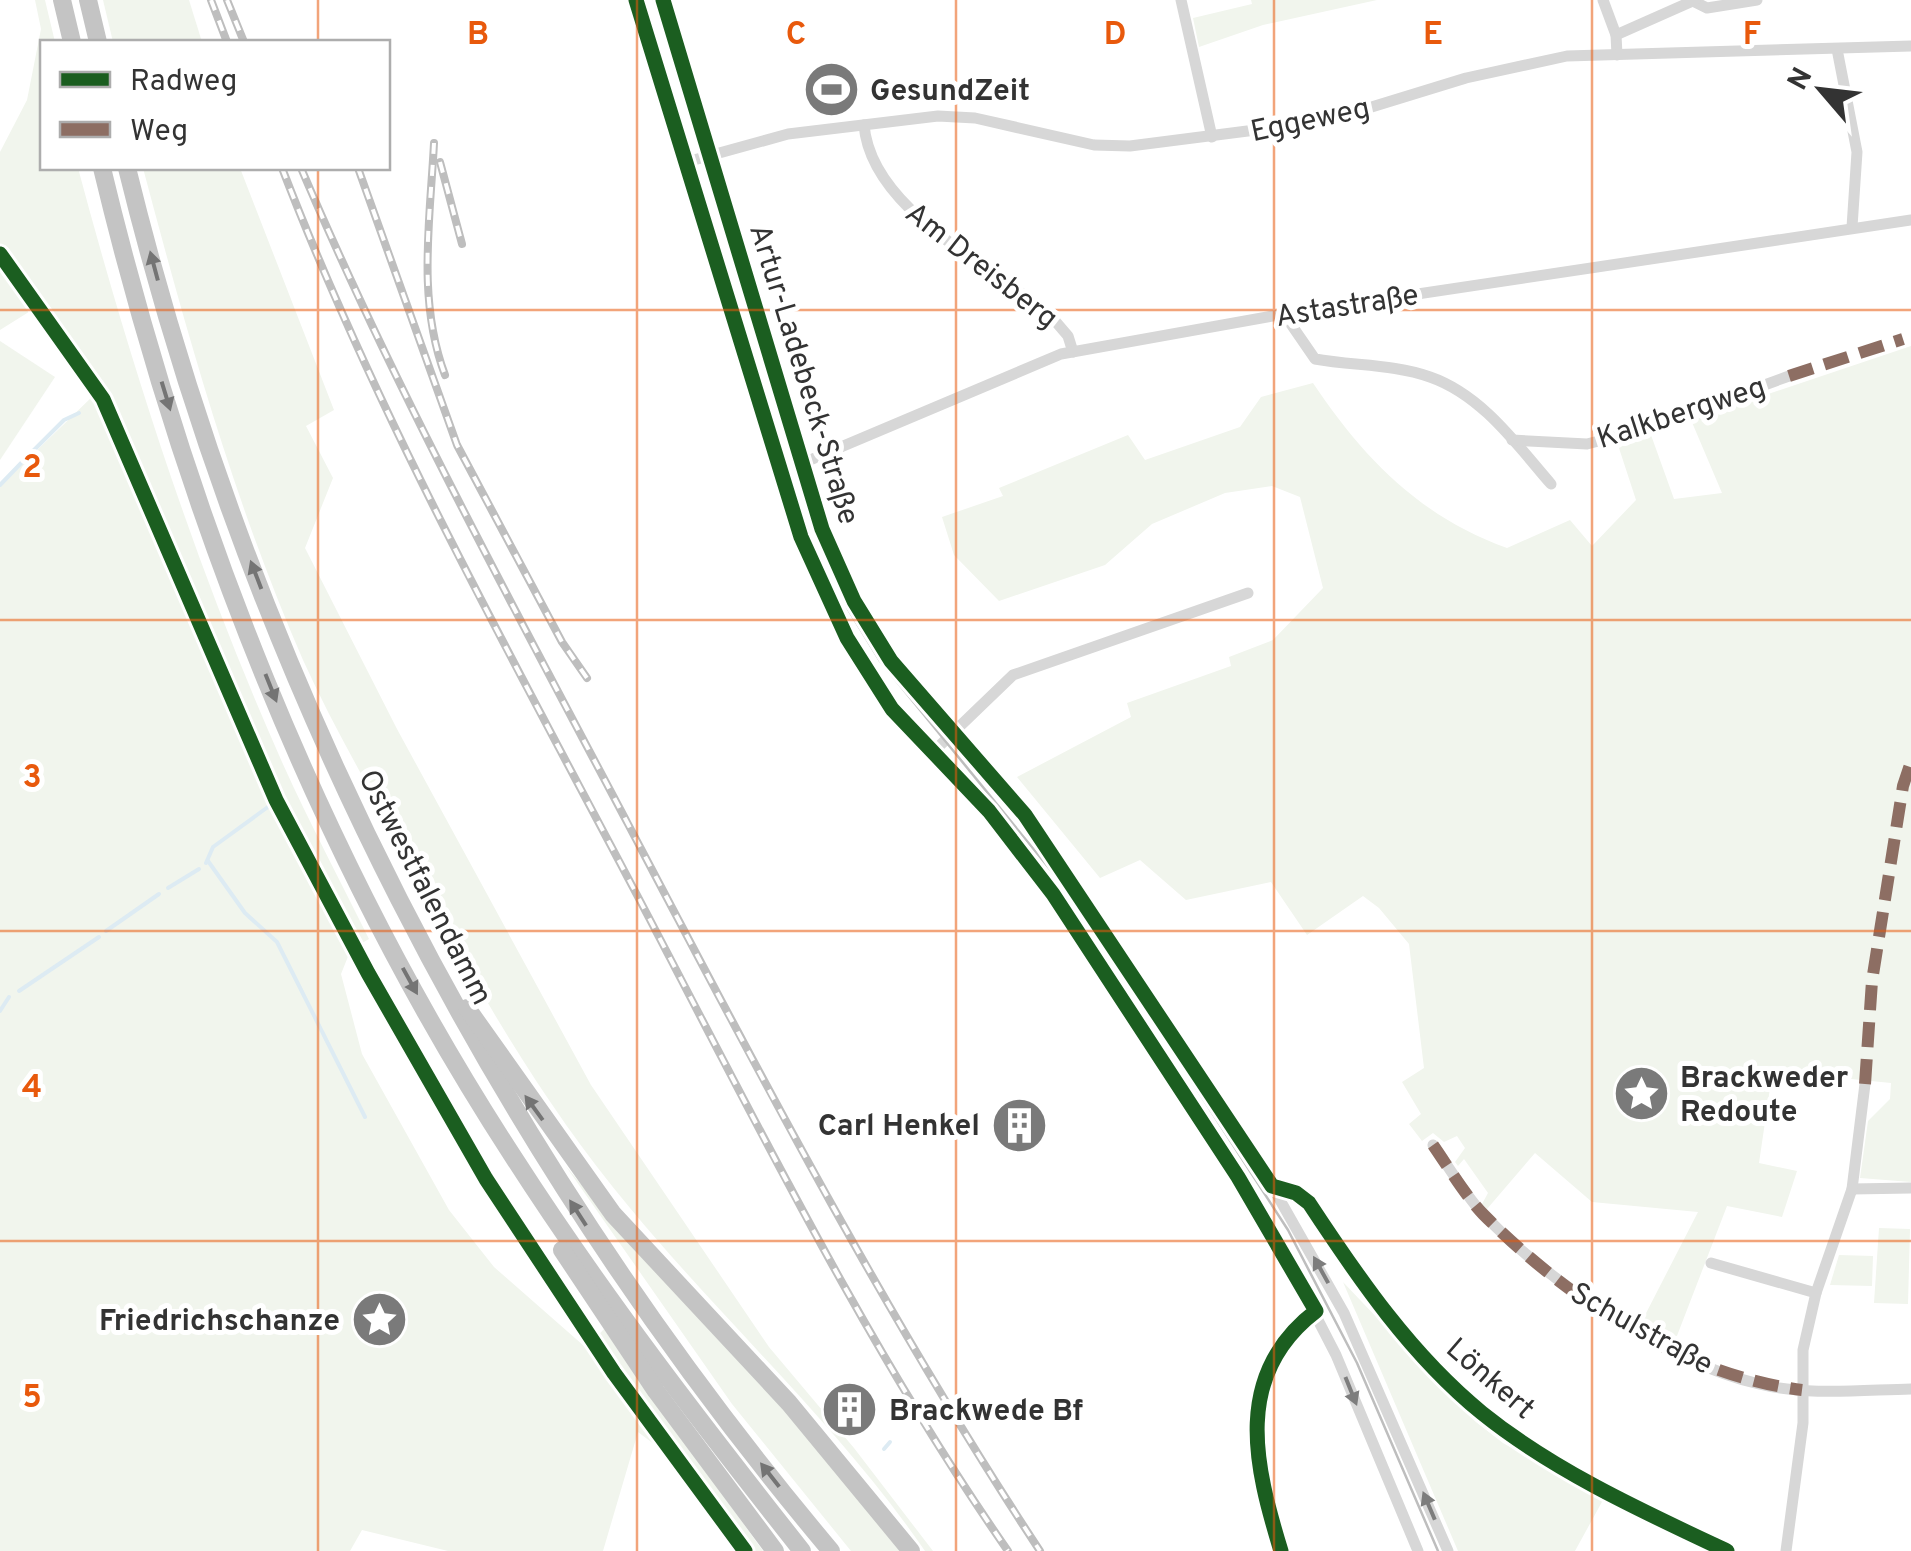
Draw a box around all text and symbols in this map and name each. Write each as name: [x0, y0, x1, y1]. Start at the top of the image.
text: B: [467, 16, 489, 56]
text: C: [786, 16, 806, 56]
text: D: [1104, 16, 1126, 56]
text: E: [1423, 16, 1443, 56]
text: F: [1743, 16, 1761, 56]
legend: [40, 40, 390, 170]
north arrow: [1771, 40, 1871, 140]
sports icon: GesundZeit: [801, 60, 861, 120]
text: N: [1781, 62, 1822, 97]
text: Radweg: [130, 64, 237, 101]
place label: GesundZeit: [870, 74, 1030, 111]
street label: Eggeweg: [1248, 91, 1374, 152]
text: Weg: [130, 114, 188, 151]
street label: Am Dreisberg: [897, 196, 1064, 338]
street label: Artur-Ladebeck-Straße: [739, 220, 866, 529]
one-way arrow: [145, 251, 161, 282]
street label: Astastraße: [1273, 278, 1422, 337]
street label: Kalkbergweg: [1593, 370, 1771, 459]
one-way arrow: [159, 382, 174, 412]
text: 2: [22, 449, 42, 489]
one-way arrow: [248, 559, 263, 589]
one-way arrow: [264, 673, 280, 703]
text: 3: [22, 759, 42, 799]
street label: Ostwestfalendamm: [348, 764, 499, 1012]
one-way arrow: [401, 967, 418, 996]
place label: Brackweder Redoute: [1680, 1061, 1849, 1132]
place icon: Brackweder Redoute: [1611, 1064, 1671, 1124]
text: 4: [22, 1069, 42, 1109]
one-way arrow: [525, 1095, 544, 1121]
building icon: Carl Henkel: [989, 1095, 1049, 1155]
place label: Carl Henkel: [818, 1109, 980, 1146]
one-way arrow: [570, 1199, 588, 1227]
one-way arrow: [1313, 1256, 1331, 1284]
street label: Schulstraße: [1563, 1276, 1719, 1385]
place icon: Friedrichschanze: [349, 1290, 409, 1350]
place label: Friedrichschanze: [99, 1304, 340, 1341]
street label: Lönkert: [1437, 1331, 1541, 1428]
one-way arrow: [1343, 1376, 1359, 1406]
text: 5: [22, 1379, 42, 1419]
building icon: Brackwede Bf: [820, 1380, 880, 1440]
place label: Brackwede Bf: [889, 1394, 1083, 1431]
one-way arrow: [760, 1462, 781, 1488]
one-way arrow: [1421, 1491, 1437, 1521]

